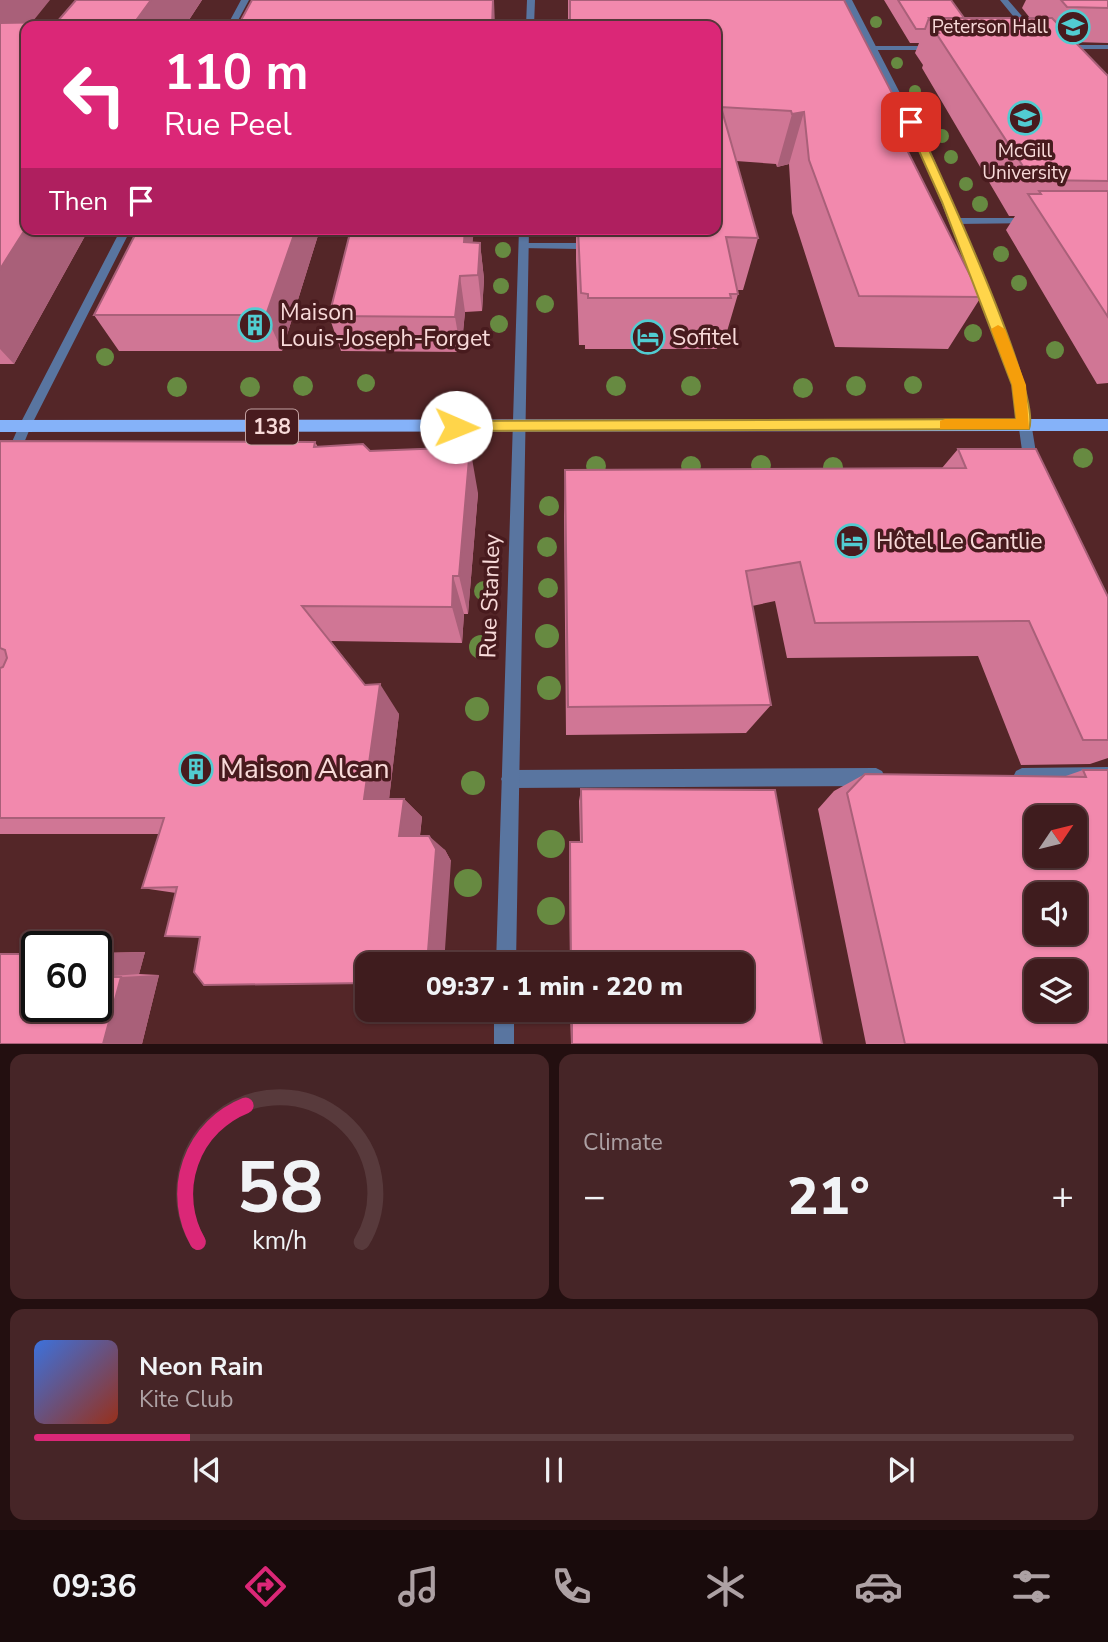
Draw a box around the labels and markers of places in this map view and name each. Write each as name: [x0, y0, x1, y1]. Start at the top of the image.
school or university icon: Peterson Hall: [1054, 8, 1092, 46]
place label: Peterson Hall: [932, 14, 1048, 40]
pin: [881, 92, 941, 152]
school or university icon: McGill University: [1006, 99, 1044, 137]
place label: McGill University: [982, 138, 1068, 186]
place label: Maison Louis-Joseph-Forget: [280, 297, 491, 354]
building icon: Maison Louis-Joseph-Forget: [236, 306, 274, 344]
hotel icon: Sofitel: [629, 318, 667, 356]
place label: Sofitel: [672, 322, 739, 353]
hotel icon: Hôtel Le Cantlie: [833, 522, 871, 560]
place label: Hôtel Le Cantlie: [876, 526, 1042, 557]
building icon: Maison Alcan: [177, 750, 215, 788]
place label: Maison Alcan: [220, 750, 390, 788]

